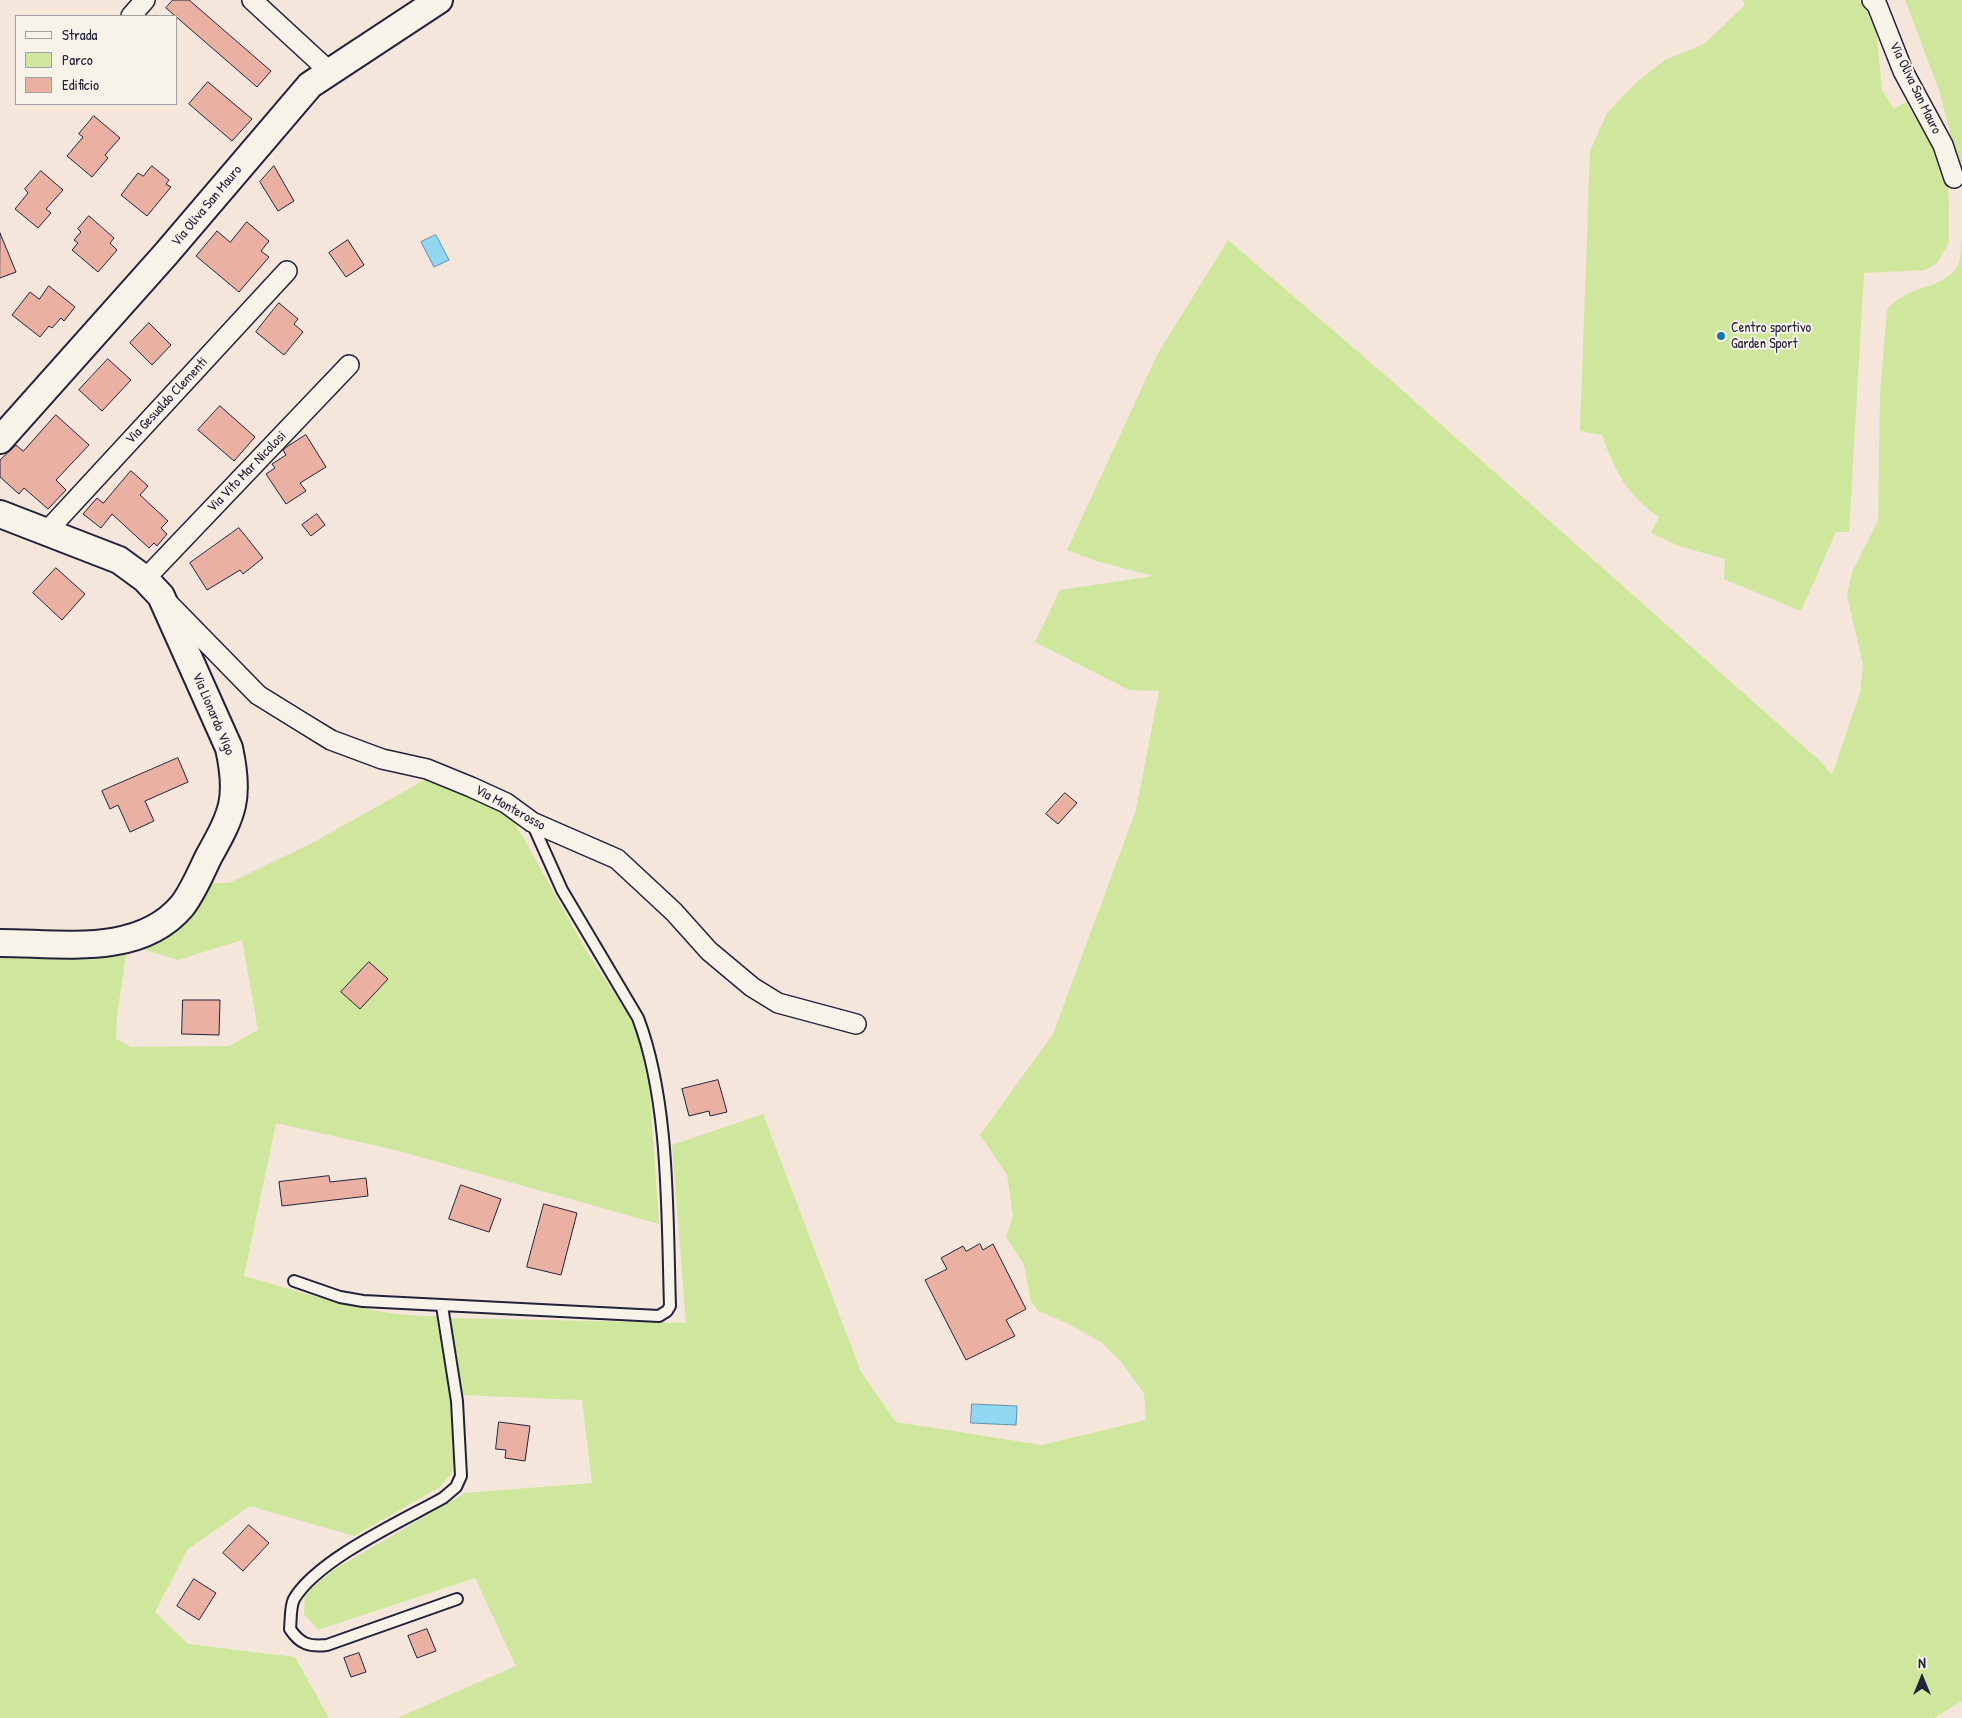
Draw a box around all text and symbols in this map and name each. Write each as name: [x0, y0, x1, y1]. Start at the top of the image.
legend: [15, 15, 178, 105]
text: Strada: [62, 24, 97, 45]
street label: Via Oliva San Mauro: [1885, 39, 1945, 137]
text: Parco: [62, 49, 93, 70]
text: Edificio: [62, 74, 99, 95]
street label: Via Oliva San Mauro: [168, 162, 246, 250]
place label: Centro sportivo Garden Sport: [1731, 320, 1811, 352]
marker: Centro sportivo Garden Sport: [1715, 330, 1727, 342]
street label: Via Gesualdo Clementi: [122, 354, 212, 448]
street label: Via Vito Mar Nicolosi: [204, 428, 290, 516]
street label: Via Lionardo Vigo: [188, 670, 238, 758]
street label: Via Monterosso: [472, 782, 548, 834]
north arrow: [1897, 1653, 1947, 1703]
text: N: [1918, 1653, 1926, 1672]

